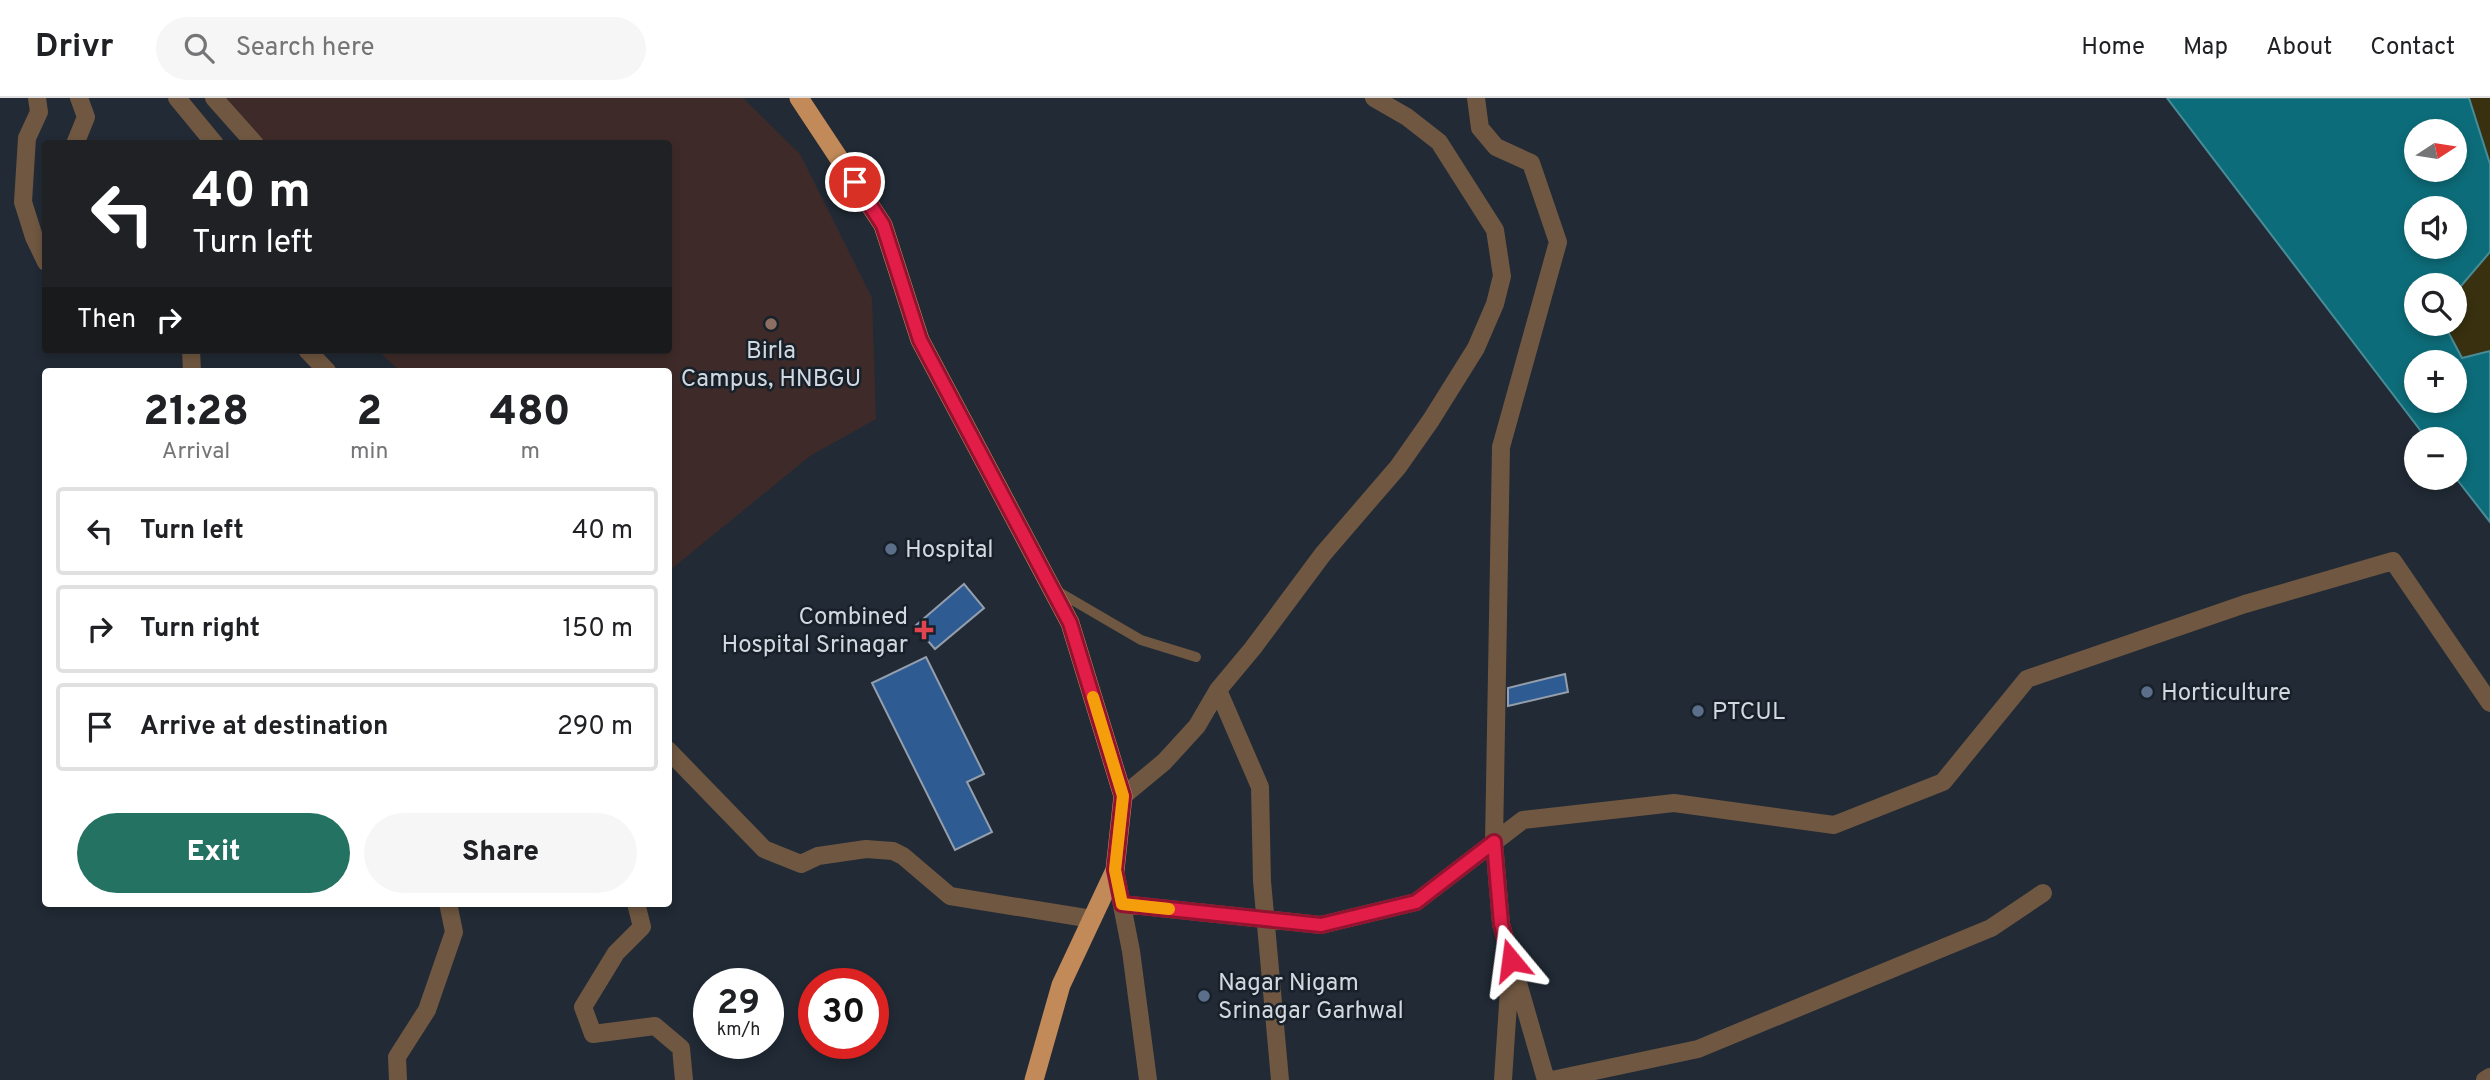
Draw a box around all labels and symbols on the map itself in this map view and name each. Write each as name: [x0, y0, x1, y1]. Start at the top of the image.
north arrow: [2404, 119, 2468, 182]
pin: [825, 152, 885, 212]
marker: Birla Campus, HNBGU: [763, 316, 779, 332]
place label: Birla Campus, HNBGU: [681, 337, 861, 395]
place label: Hospital: [905, 536, 994, 566]
marker: Hospital: [883, 541, 899, 557]
place label: Combined Hospital Srinagar: [721, 603, 908, 661]
marker: Combined Hospital Srinagar: [914, 620, 934, 640]
place label: Horticulture: [2161, 679, 2291, 709]
marker: Horticulture: [2139, 684, 2155, 700]
place label: PTCUL: [1712, 698, 1785, 728]
marker: PTCUL: [1690, 703, 1706, 719]
position arrow: [1474, 923, 1548, 997]
speed limit sign: 30: [798, 968, 889, 1059]
place label: Nagar Nigam Srinagar Garhwal: [1218, 969, 1404, 1027]
marker: Nagar Nigam Srinagar Garhwal: [1196, 988, 1212, 1004]

